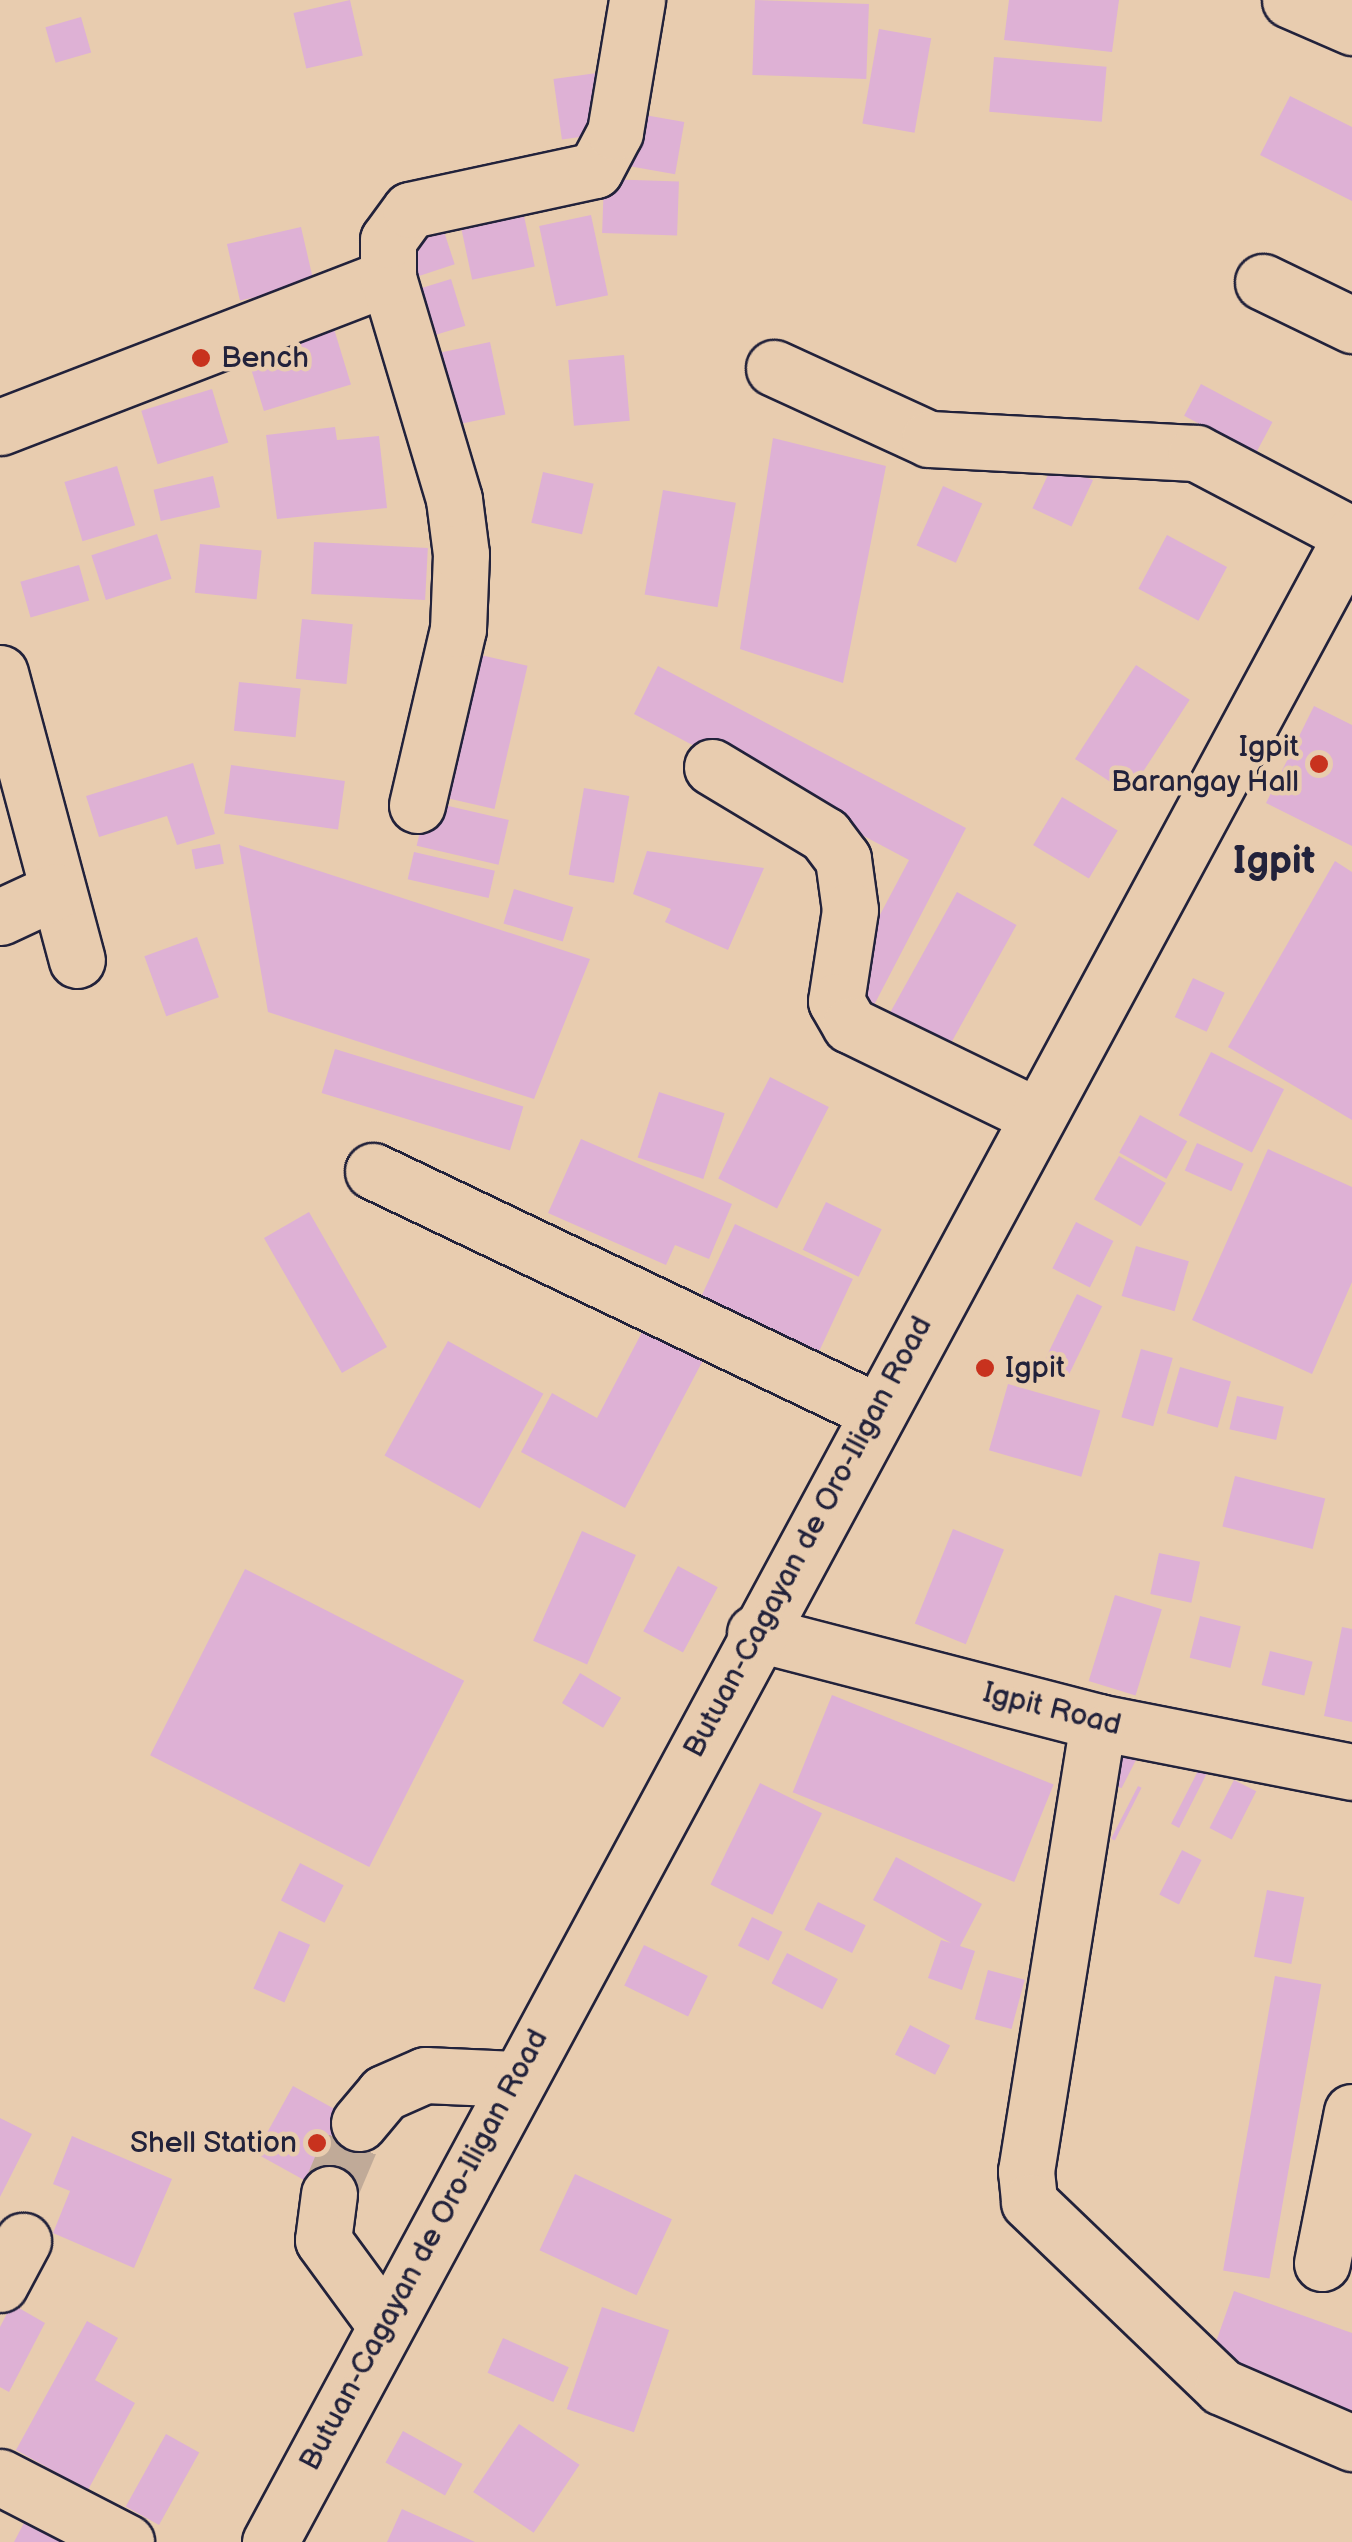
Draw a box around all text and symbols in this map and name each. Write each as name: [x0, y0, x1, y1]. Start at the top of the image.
place label: Bench: [221, 340, 309, 376]
marker: Bench: [190, 347, 212, 369]
place label: Igpit Barangay Hall: [1109, 729, 1299, 800]
marker: Igpit Barangay Hall: [1308, 753, 1330, 775]
district label: Igpit: [1233, 837, 1315, 885]
street label: Butuan-Cagayan de Oro-Iligan Road: [676, 1310, 940, 1764]
place label: Igpit: [1005, 1350, 1065, 1386]
marker: Igpit: [974, 1357, 996, 1379]
street label: Igpit Road: [979, 1674, 1125, 1744]
street label: Butuan-Cagayan de Oro-Iligan Road: [292, 2023, 556, 2477]
place label: Shell Station: [129, 2125, 297, 2161]
marker: Shell Station: [306, 2132, 328, 2154]

